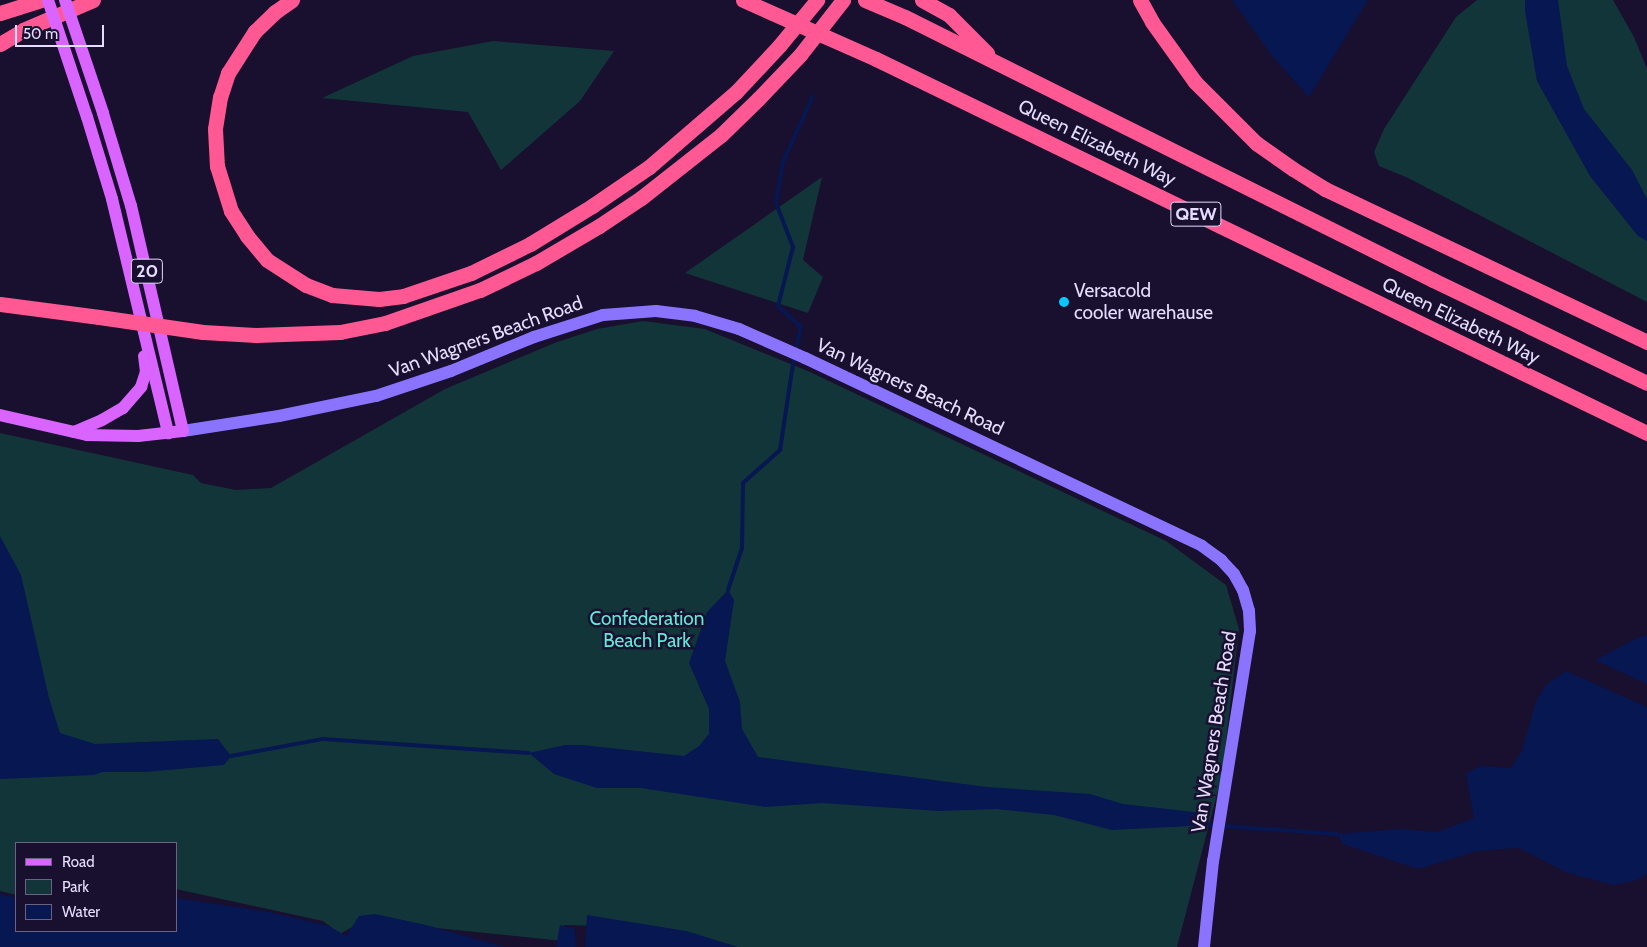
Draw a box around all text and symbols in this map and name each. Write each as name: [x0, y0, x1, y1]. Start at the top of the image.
scale bar: [18, 15, 106, 47]
text: 50 m: [23, 25, 58, 43]
street label: Queen Elizabeth Way: [1014, 95, 1180, 191]
road number: QEW: [1170, 198, 1222, 230]
road number: 20: [131, 256, 163, 286]
street label: Queen Elizabeth Way: [1378, 273, 1544, 369]
place label: Versacold cooler warehause: [1074, 280, 1213, 324]
street label: Van Wagners Beach Road: [386, 291, 586, 383]
marker: Versacold cooler warehause: [1058, 296, 1070, 308]
street label: Van Wagners Beach Road: [813, 334, 1007, 440]
park label: Confederation Beach Park: [590, 608, 704, 652]
street label: Van Wagners Beach Road: [1187, 630, 1241, 834]
legend: [15, 842, 178, 932]
text: Road: [62, 853, 95, 871]
text: Park: [62, 878, 89, 896]
text: Water: [62, 903, 100, 921]

